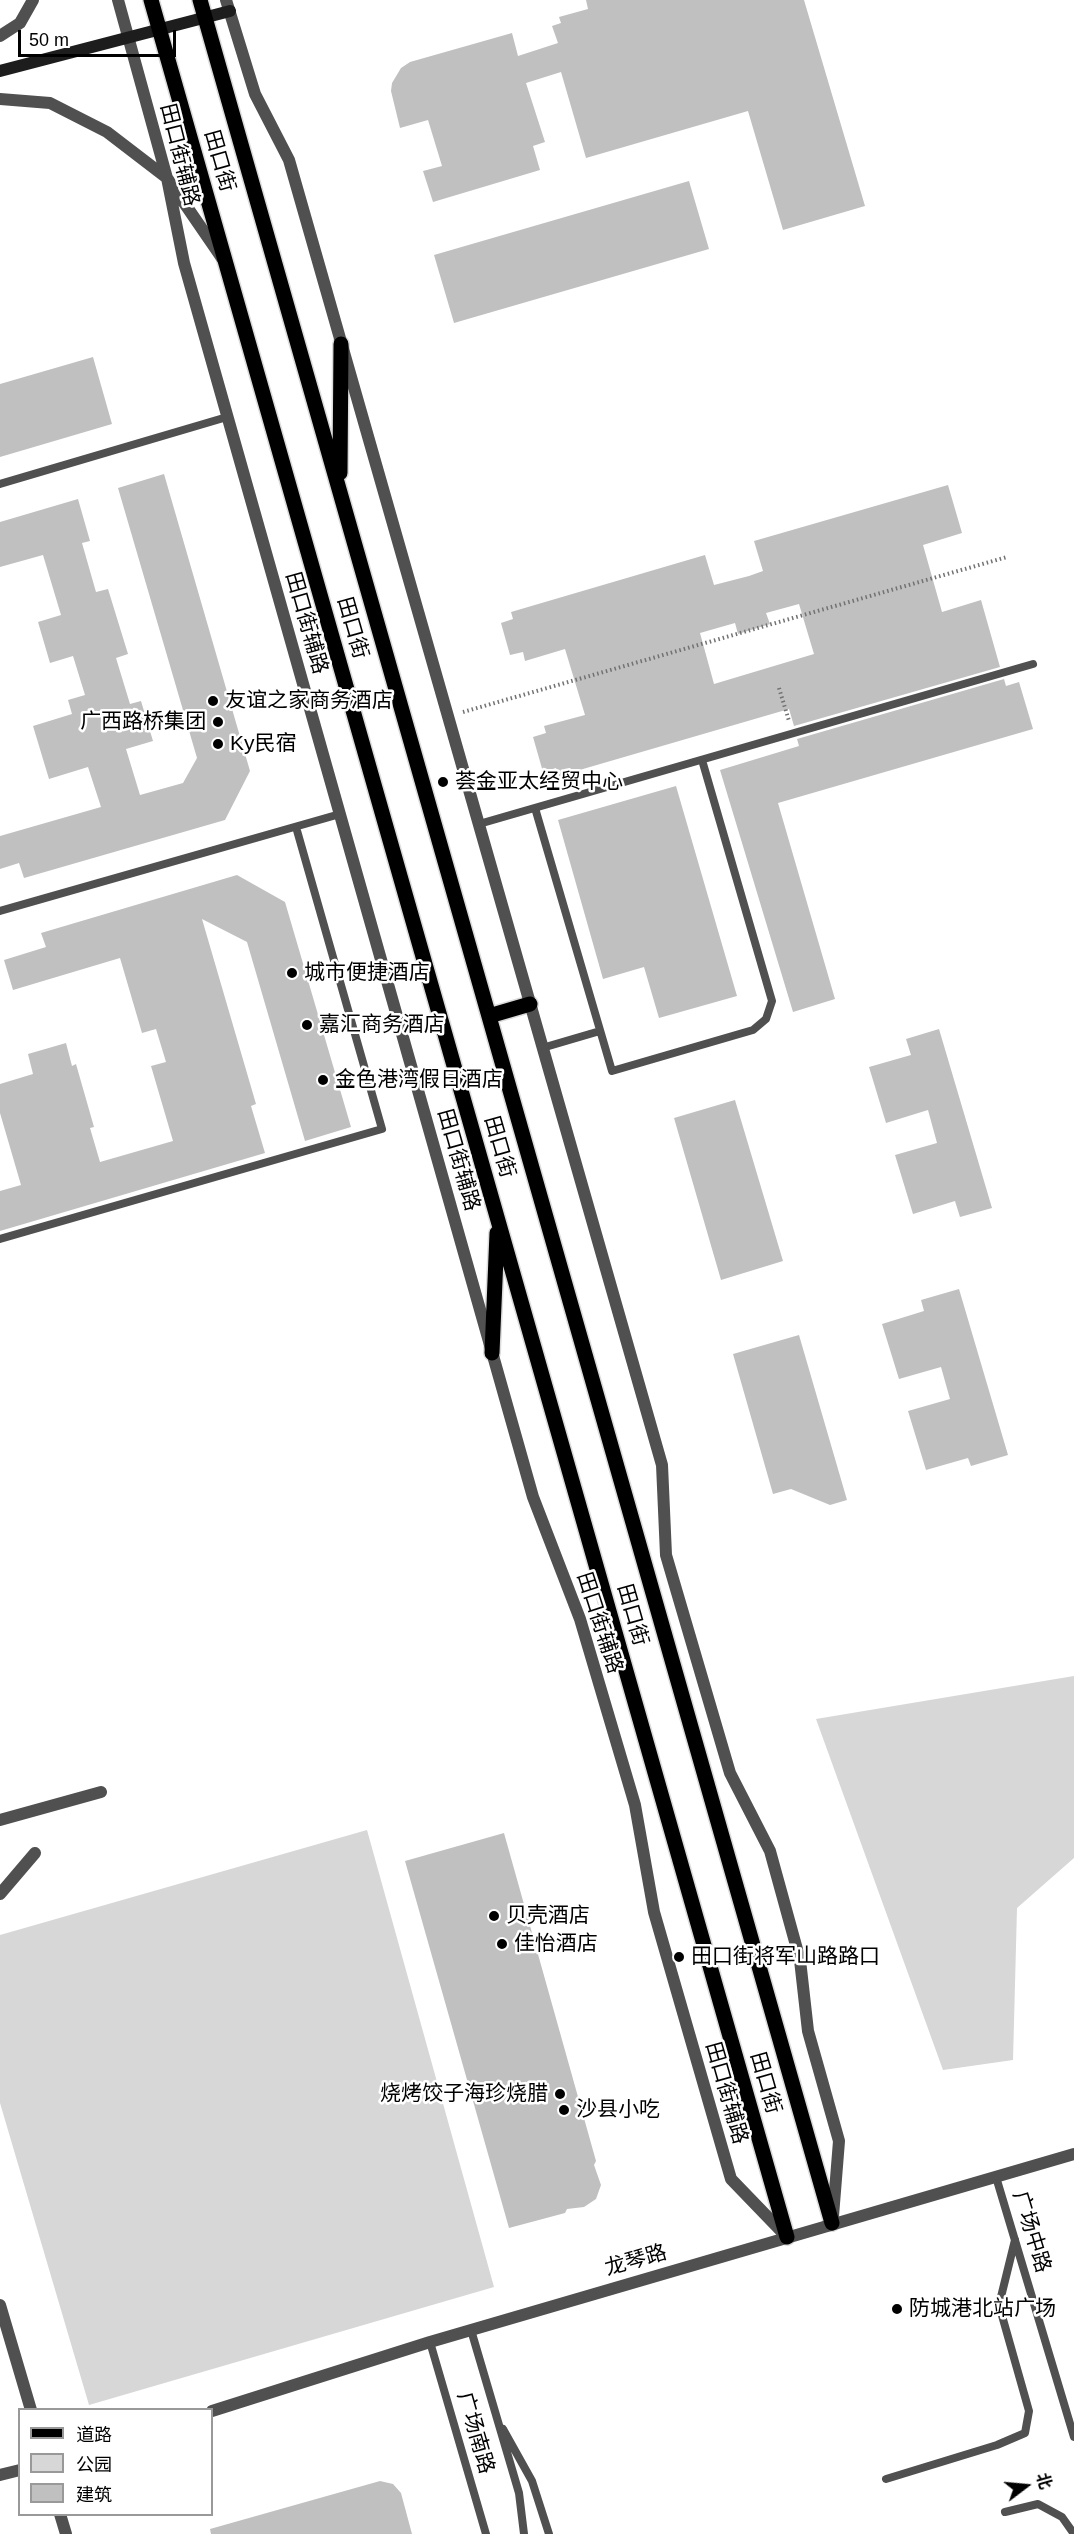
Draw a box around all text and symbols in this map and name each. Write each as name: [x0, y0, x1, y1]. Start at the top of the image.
scale bar: [21, 18, 178, 56]
text: 50 m: [29, 30, 69, 50]
street label: 田口街辅路: [154, 101, 204, 209]
street label: 田口街: [198, 127, 240, 195]
street label: 田口街辅路: [279, 569, 333, 677]
street label: 田口街: [331, 594, 373, 662]
place label: 友谊之家商务酒店: [225, 688, 393, 714]
marker: 友谊之家商务酒店: [206, 694, 220, 708]
place label: 广西路桥集团: [80, 709, 206, 735]
marker: 广西路桥集团: [211, 715, 225, 729]
place label: Ky民宿: [230, 731, 297, 757]
marker: Ky民宿: [211, 737, 225, 751]
place label: 荟金亚太经贸中心: [455, 769, 623, 795]
marker: 荟金亚太经贸中心: [436, 775, 450, 789]
place label: 城市便捷酒店: [304, 960, 430, 986]
marker: 城市便捷酒店: [285, 966, 299, 980]
place label: 嘉汇商务酒店: [319, 1012, 445, 1038]
marker: 嘉汇商务酒店: [300, 1018, 314, 1032]
place label: 金色港湾假日酒店: [335, 1067, 503, 1093]
marker: 金色港湾假日酒店: [316, 1073, 330, 1087]
street label: 田口街辅路: [431, 1106, 485, 1214]
street label: 田口街: [478, 1113, 520, 1181]
street label: 田口街辅路: [571, 1569, 627, 1677]
street label: 田口街: [611, 1581, 653, 1649]
place label: 贝壳酒店: [506, 1903, 590, 1929]
marker: 贝壳酒店: [487, 1909, 501, 1923]
place label: 佳怡酒店: [514, 1931, 598, 1957]
marker: 佳怡酒店: [495, 1937, 509, 1951]
place label: 田口街将军山路路口: [691, 1944, 880, 1970]
marker: 田口街将军山路路口: [672, 1950, 686, 1964]
street label: 田口街辅路: [699, 2039, 753, 2147]
street label: 田口街: [744, 2049, 786, 2117]
place label: 烧烤饺子海珍烧腊: [380, 2081, 548, 2107]
marker: 烧烤饺子海珍烧腊: [553, 2087, 567, 2101]
place label: 沙县小吃: [576, 2097, 660, 2123]
marker: 沙县小吃: [557, 2103, 571, 2117]
street label: 广场中路: [1007, 2188, 1055, 2276]
street label: 龙琴路: [602, 2240, 670, 2282]
place label: 防城港北站广场: [909, 2296, 1056, 2322]
marker: 防城港北站广场: [890, 2302, 904, 2316]
street label: 广场南路: [451, 2389, 499, 2477]
legend: [18, 2408, 213, 2516]
text: 道路: [76, 2425, 112, 2445]
text: 公园: [76, 2455, 112, 2475]
north arrow: [996, 2456, 1056, 2516]
text: 北: [1033, 2471, 1054, 2491]
text: 建筑: [76, 2485, 112, 2505]

